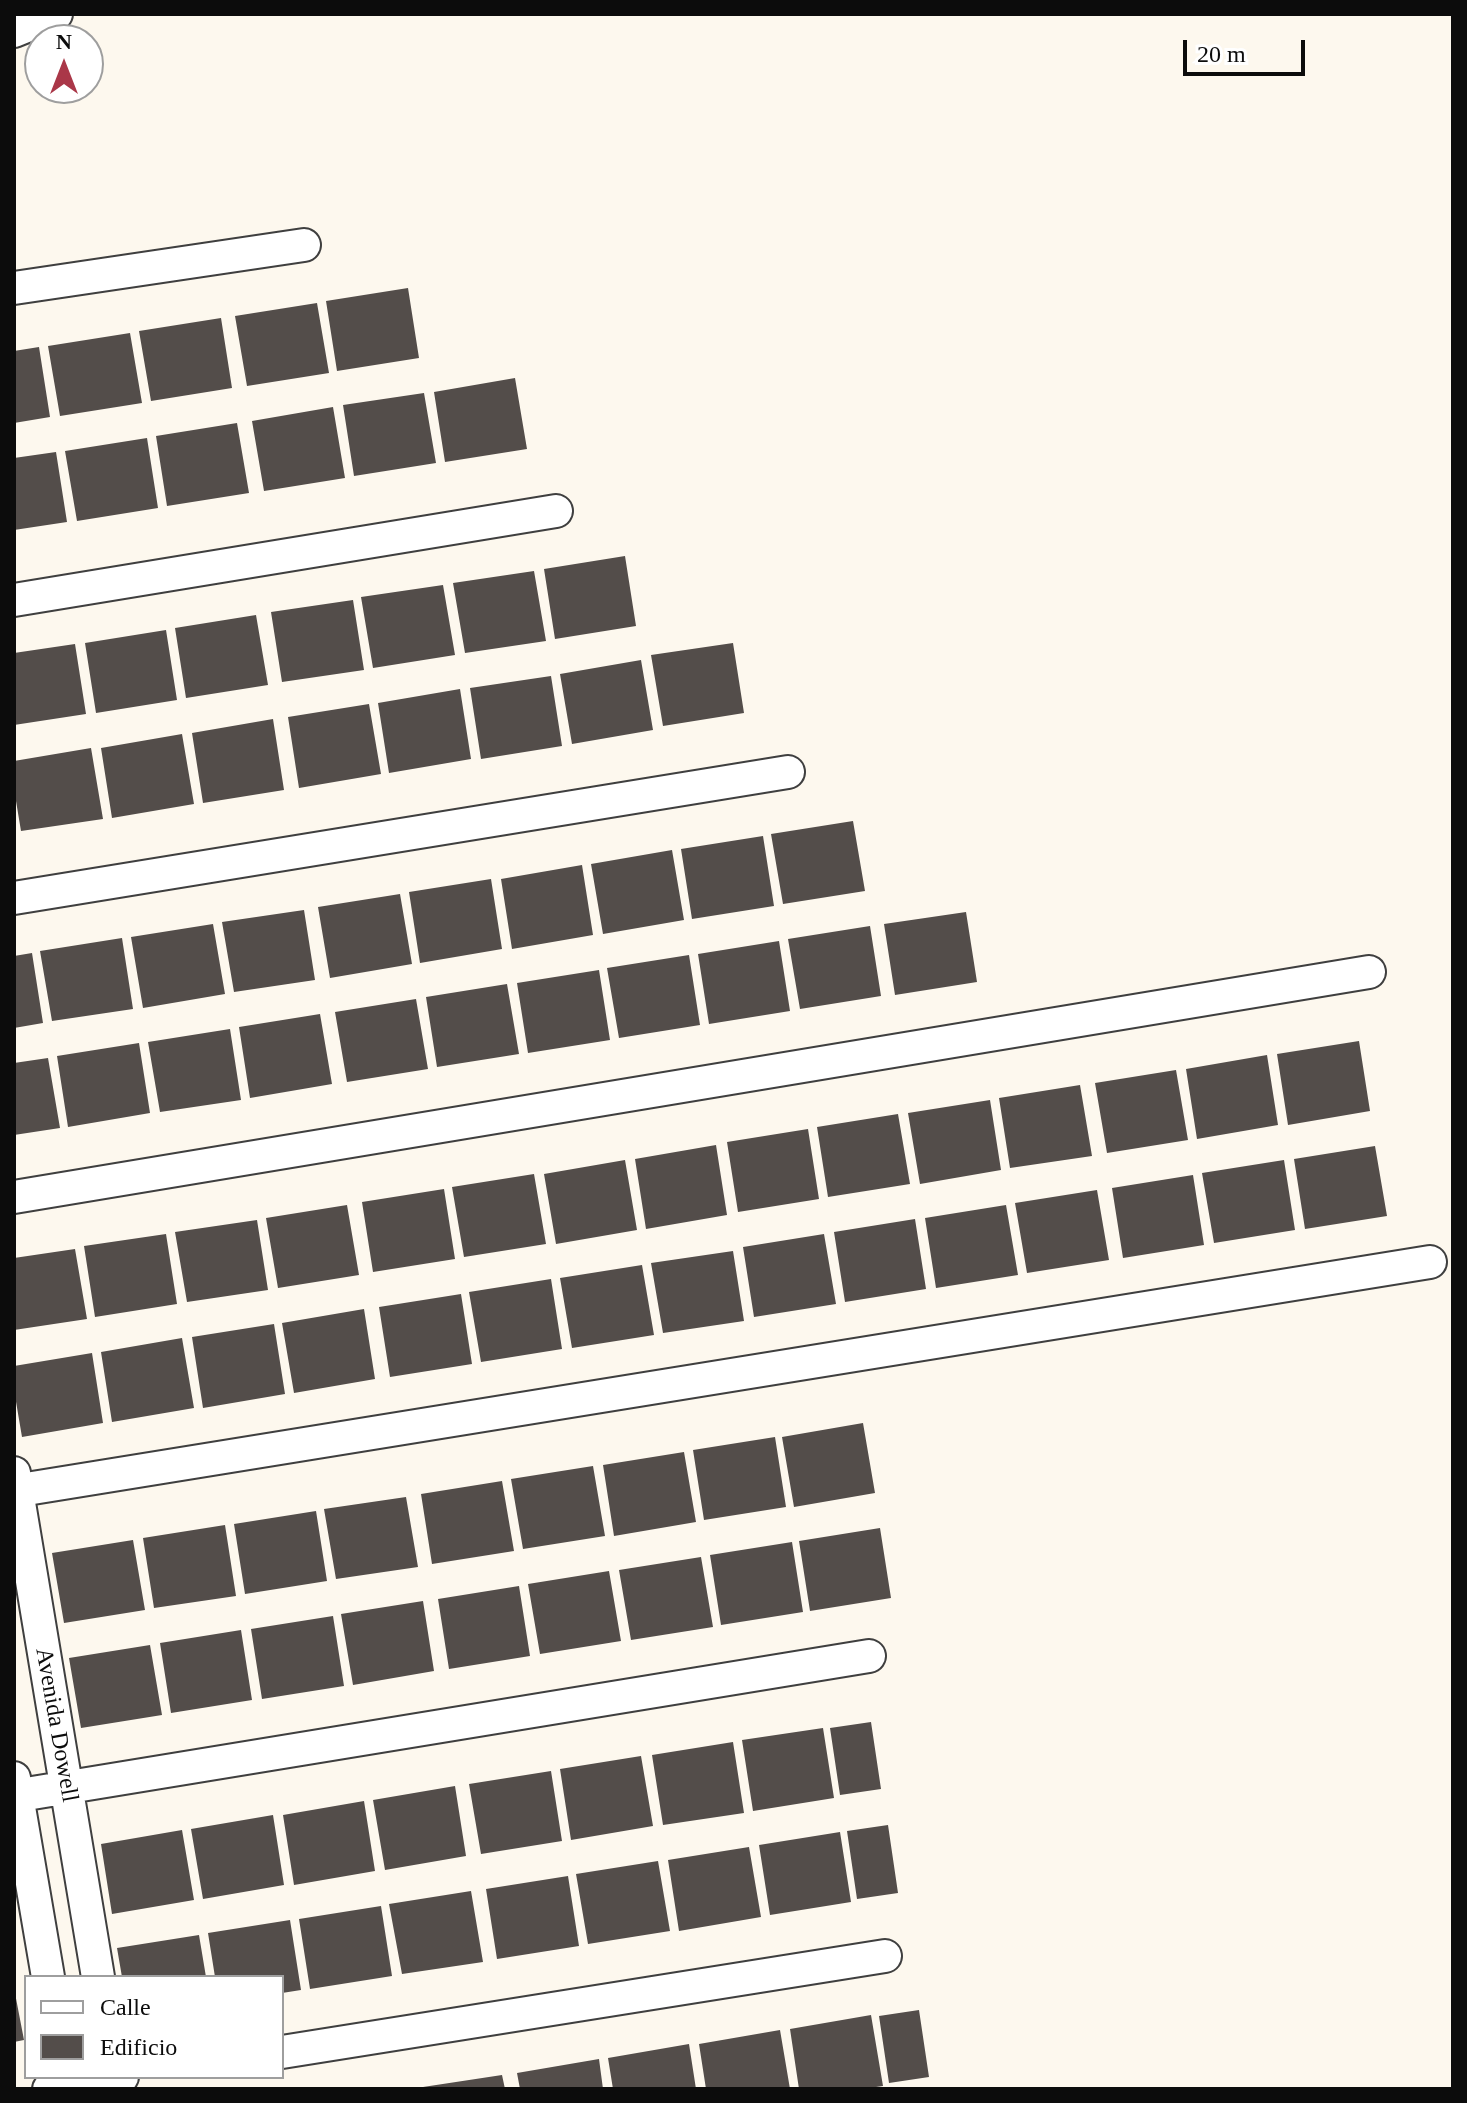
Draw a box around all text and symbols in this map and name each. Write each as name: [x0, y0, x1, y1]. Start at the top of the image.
north arrow: [24, 24, 104, 104]
scale bar: [1187, 24, 1309, 74]
text: N: [56, 29, 72, 54]
text: 20 m: [1197, 41, 1246, 67]
street label: Avenida Dowell: [28, 1646, 84, 1804]
legend: [24, 1975, 284, 2079]
text: Calle: [100, 1994, 151, 2020]
text: Edificio: [100, 2034, 177, 2060]

